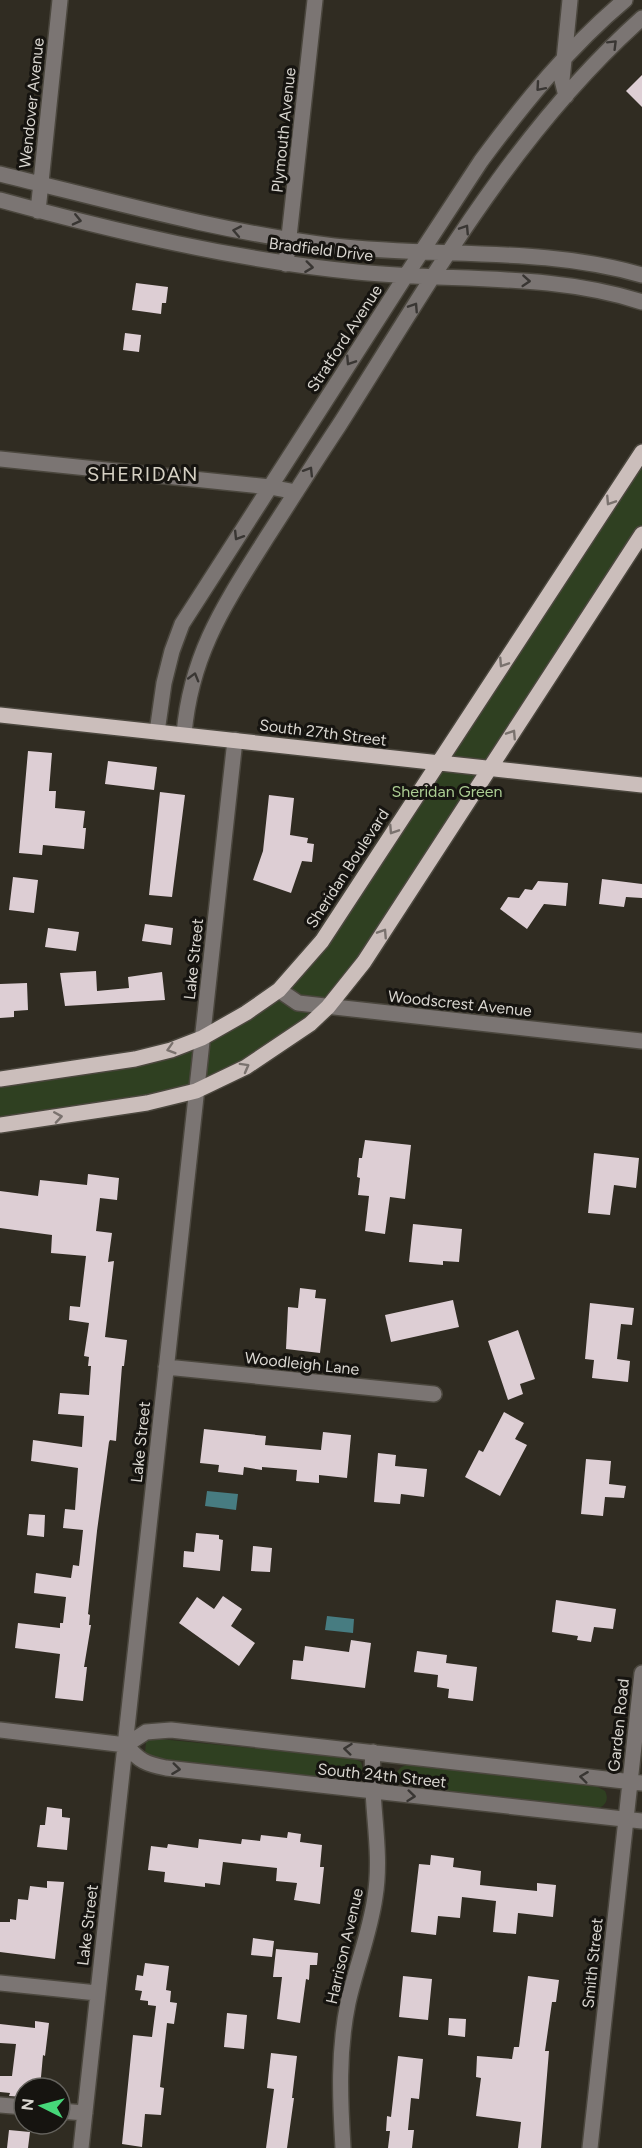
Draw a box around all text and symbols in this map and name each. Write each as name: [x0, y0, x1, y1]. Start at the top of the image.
street label: Wendover Avenue: [15, 37, 48, 169]
one-way arrow: [606, 41, 617, 52]
street label: Plymouth Avenue: [267, 66, 300, 194]
one-way arrow: [536, 80, 547, 91]
one-way arrow: [72, 212, 82, 225]
one-way arrow: [458, 224, 469, 235]
one-way arrow: [233, 225, 243, 238]
street label: Bradfield Drive: [268, 234, 374, 265]
one-way arrow: [305, 260, 314, 272]
one-way arrow: [521, 274, 531, 287]
street label: Stratford Avenue: [303, 281, 386, 395]
one-way arrow: [407, 303, 418, 314]
one-way arrow: [346, 355, 358, 365]
district label: SHERIDAN: [87, 462, 199, 486]
one-way arrow: [302, 467, 314, 477]
one-way arrow: [606, 494, 617, 505]
one-way arrow: [234, 530, 246, 540]
one-way arrow: [499, 657, 510, 668]
one-way arrow: [187, 672, 199, 683]
street label: South 27th Street: [258, 715, 388, 750]
one-way arrow: [505, 730, 516, 741]
park label: Sheridan Green: [392, 782, 503, 801]
street label: Sheridan Boulevard: [302, 805, 393, 931]
one-way arrow: [389, 824, 401, 834]
street label: Lake Street: [180, 918, 207, 1001]
one-way arrow: [375, 929, 387, 939]
street label: Woodscrest Avenue: [387, 986, 533, 1021]
one-way arrow: [166, 1042, 177, 1054]
one-way arrow: [238, 1063, 249, 1074]
one-way arrow: [53, 1111, 62, 1123]
street label: Woodleigh Lane: [244, 1348, 360, 1379]
street label: Lake Street: [127, 1401, 154, 1484]
street label: Garden Road: [604, 1678, 633, 1773]
one-way arrow: [344, 1744, 353, 1756]
street label: South 24th Street: [317, 1759, 447, 1792]
one-way arrow: [171, 1762, 180, 1775]
one-way arrow: [579, 1771, 588, 1783]
one-way arrow: [407, 1789, 416, 1802]
street label: Lake Street: [73, 1883, 102, 1967]
street label: Harrison Avenue: [322, 1886, 367, 2006]
street label: Smith Street: [578, 1917, 607, 2009]
north arrow: [12, 2076, 72, 2136]
text: N: [17, 2097, 38, 2112]

